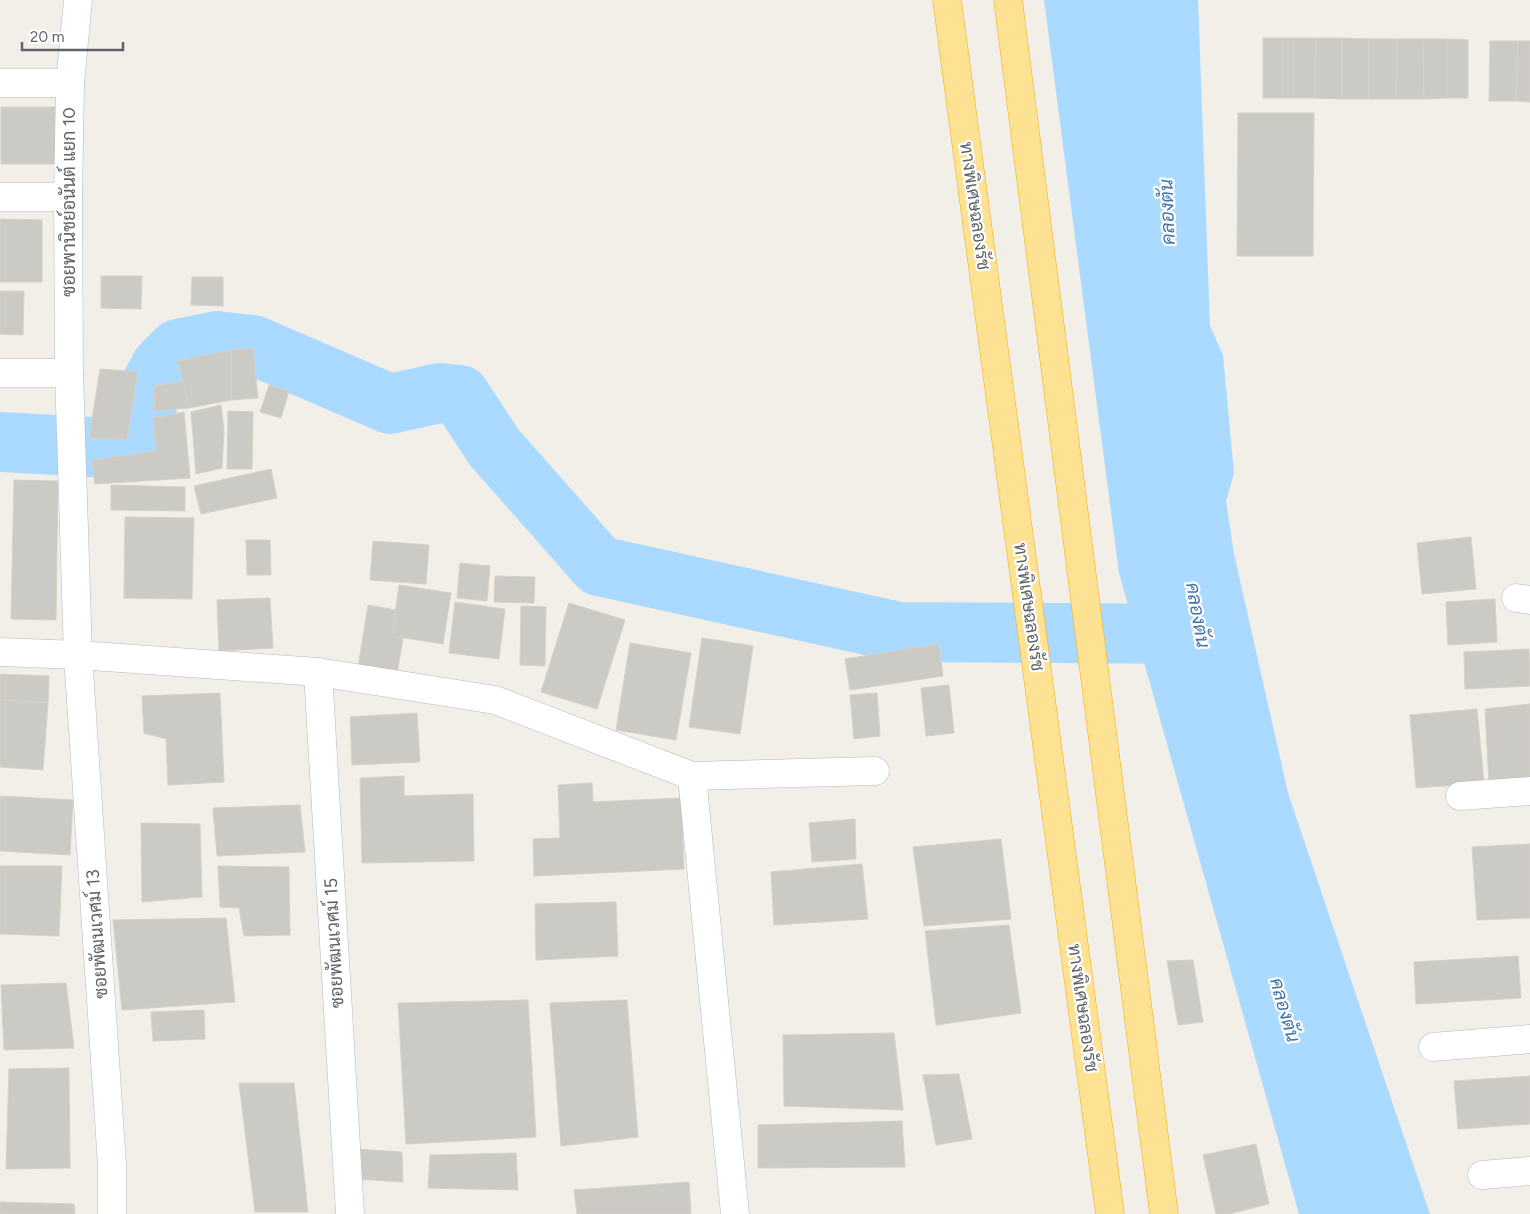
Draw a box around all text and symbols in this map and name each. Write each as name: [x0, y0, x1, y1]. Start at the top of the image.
scale bar: [22, 20, 124, 52]
text: 20 m: [30, 28, 64, 46]
street label: ซอยพานิชย์อนันต์ แยก 10: [56, 107, 80, 297]
street label: ทางพิเศษฉลองรัช: [955, 140, 995, 272]
water label: คลองตัน: [1154, 179, 1180, 245]
street label: ทางพิเศษฉลองรัช: [1009, 541, 1049, 673]
water label: คลองตัน: [1181, 581, 1215, 649]
street label: ซอยพัฒนเวศม์ 13: [80, 869, 112, 1000]
street label: ซอยพัฒนเวศม์ 15: [318, 877, 348, 1009]
street label: ทางพิเศษฉลองรัช: [1063, 942, 1103, 1074]
water label: คลองตัน: [1265, 975, 1305, 1045]

